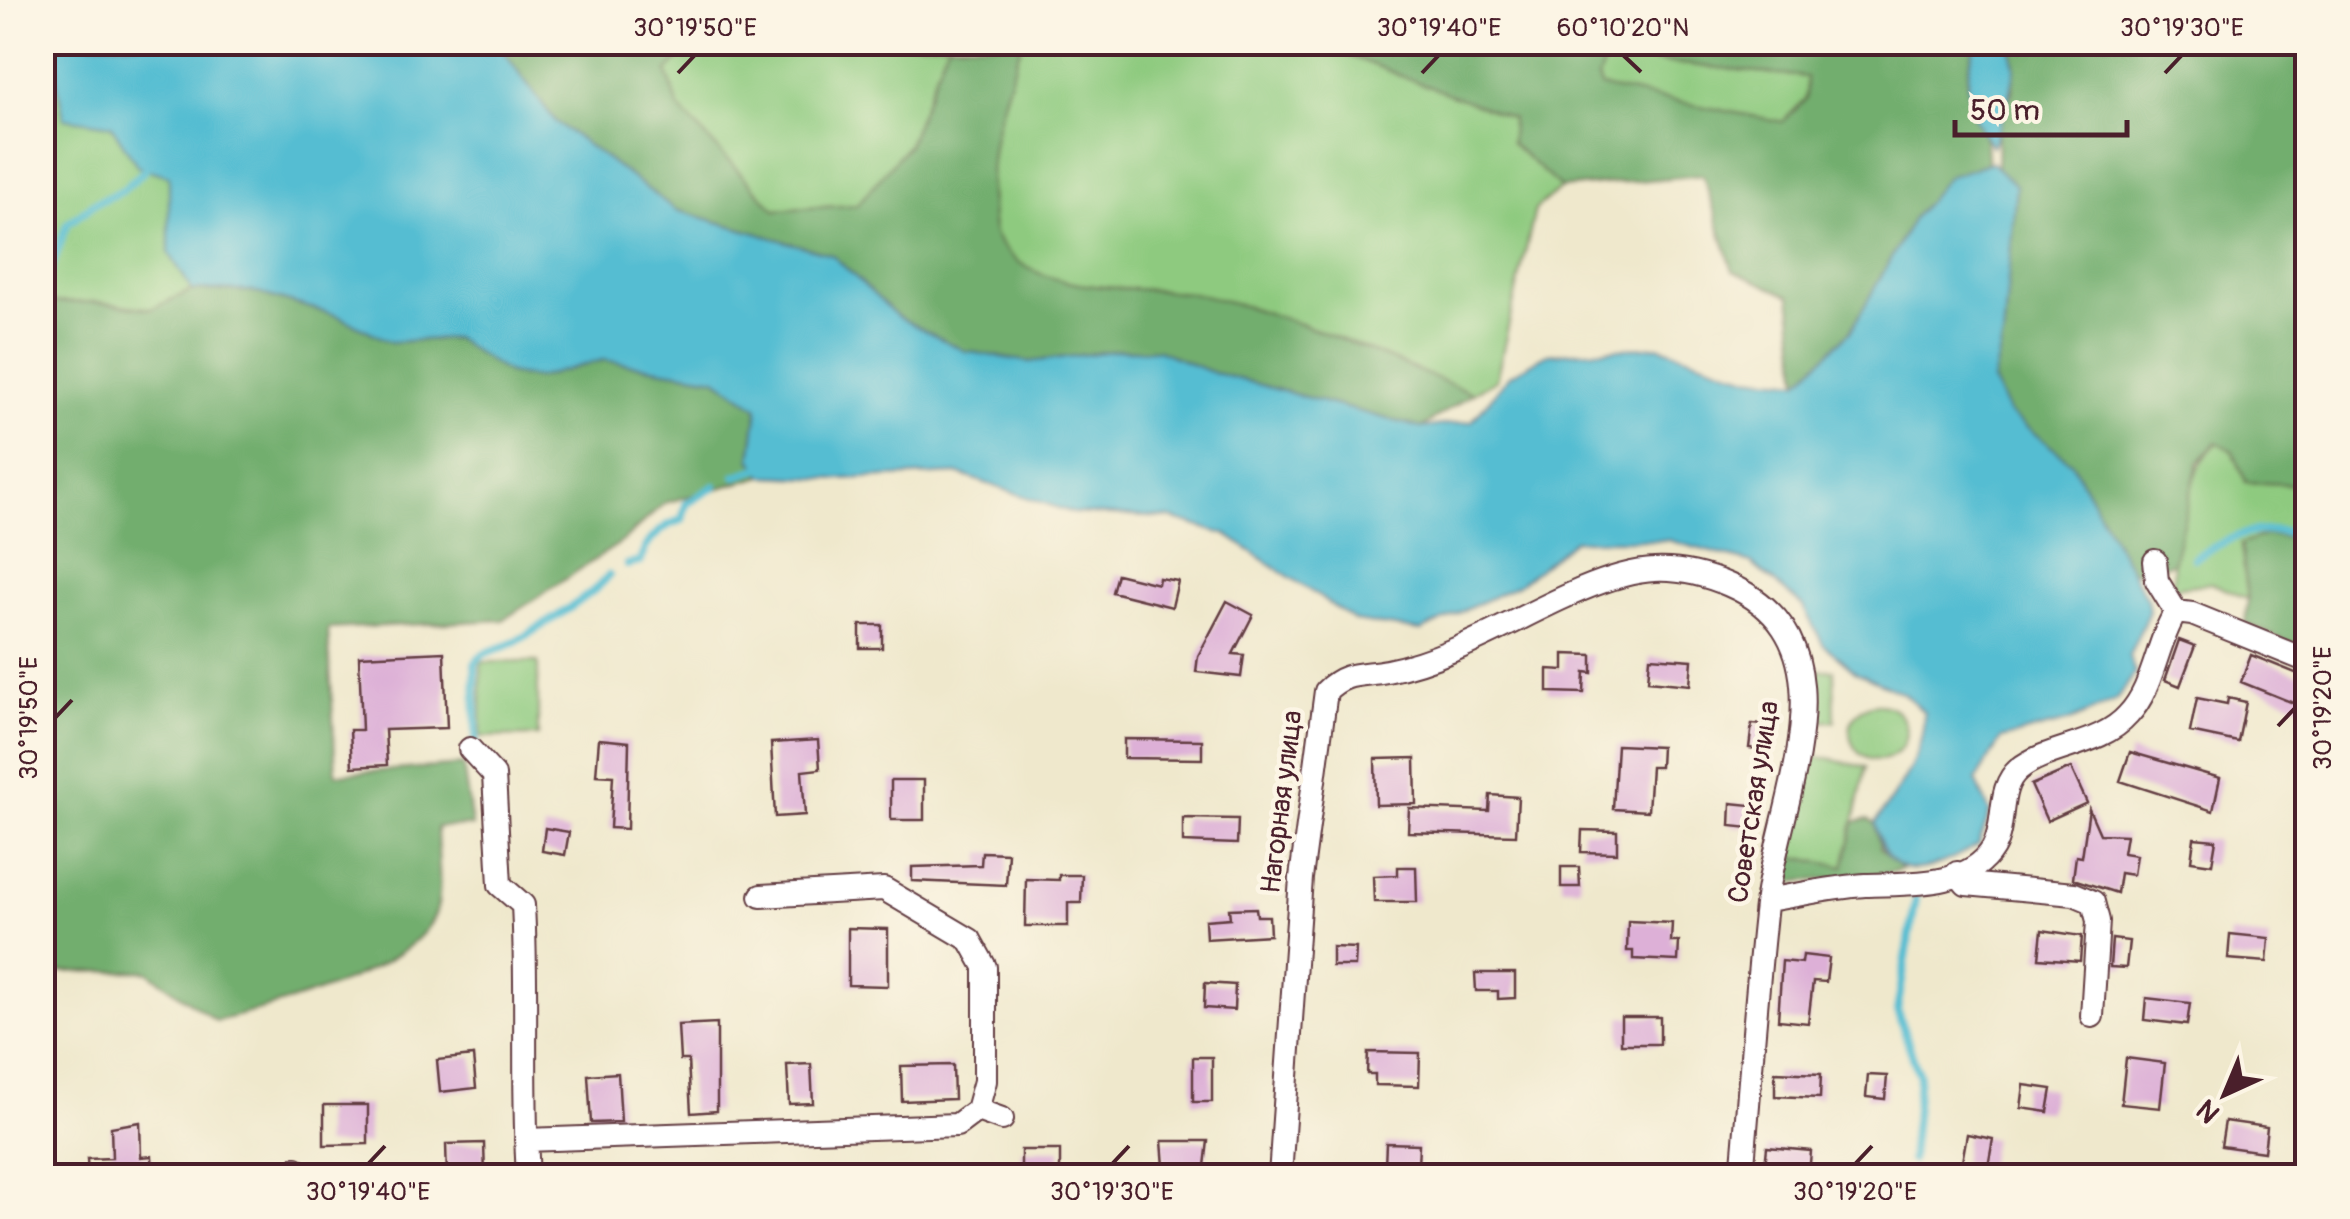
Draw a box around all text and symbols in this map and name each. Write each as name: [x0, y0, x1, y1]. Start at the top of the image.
text: 30°19'50"E: [633, 13, 757, 44]
text: 30°19'40"E: [1377, 13, 1501, 44]
text: 60°10'20"N: [1557, 13, 1689, 44]
text: 30°19'30"E: [2120, 13, 2244, 44]
scale bar: [1955, 75, 2128, 137]
text: 50 m: [1970, 92, 2040, 129]
text: 30°19'20"E: [2308, 646, 2339, 770]
text: 30°19'50"E: [14, 656, 45, 780]
street label: Советская улица: [1721, 698, 1787, 906]
street label: Нагорная улица: [1253, 708, 1311, 896]
north arrow: [2175, 1044, 2275, 1144]
text: N: [2190, 1092, 2228, 1130]
text: 30°19'40"E: [306, 1177, 430, 1208]
text: 30°19'30"E: [1050, 1177, 1174, 1208]
text: 30°19'20"E: [1793, 1177, 1917, 1208]

